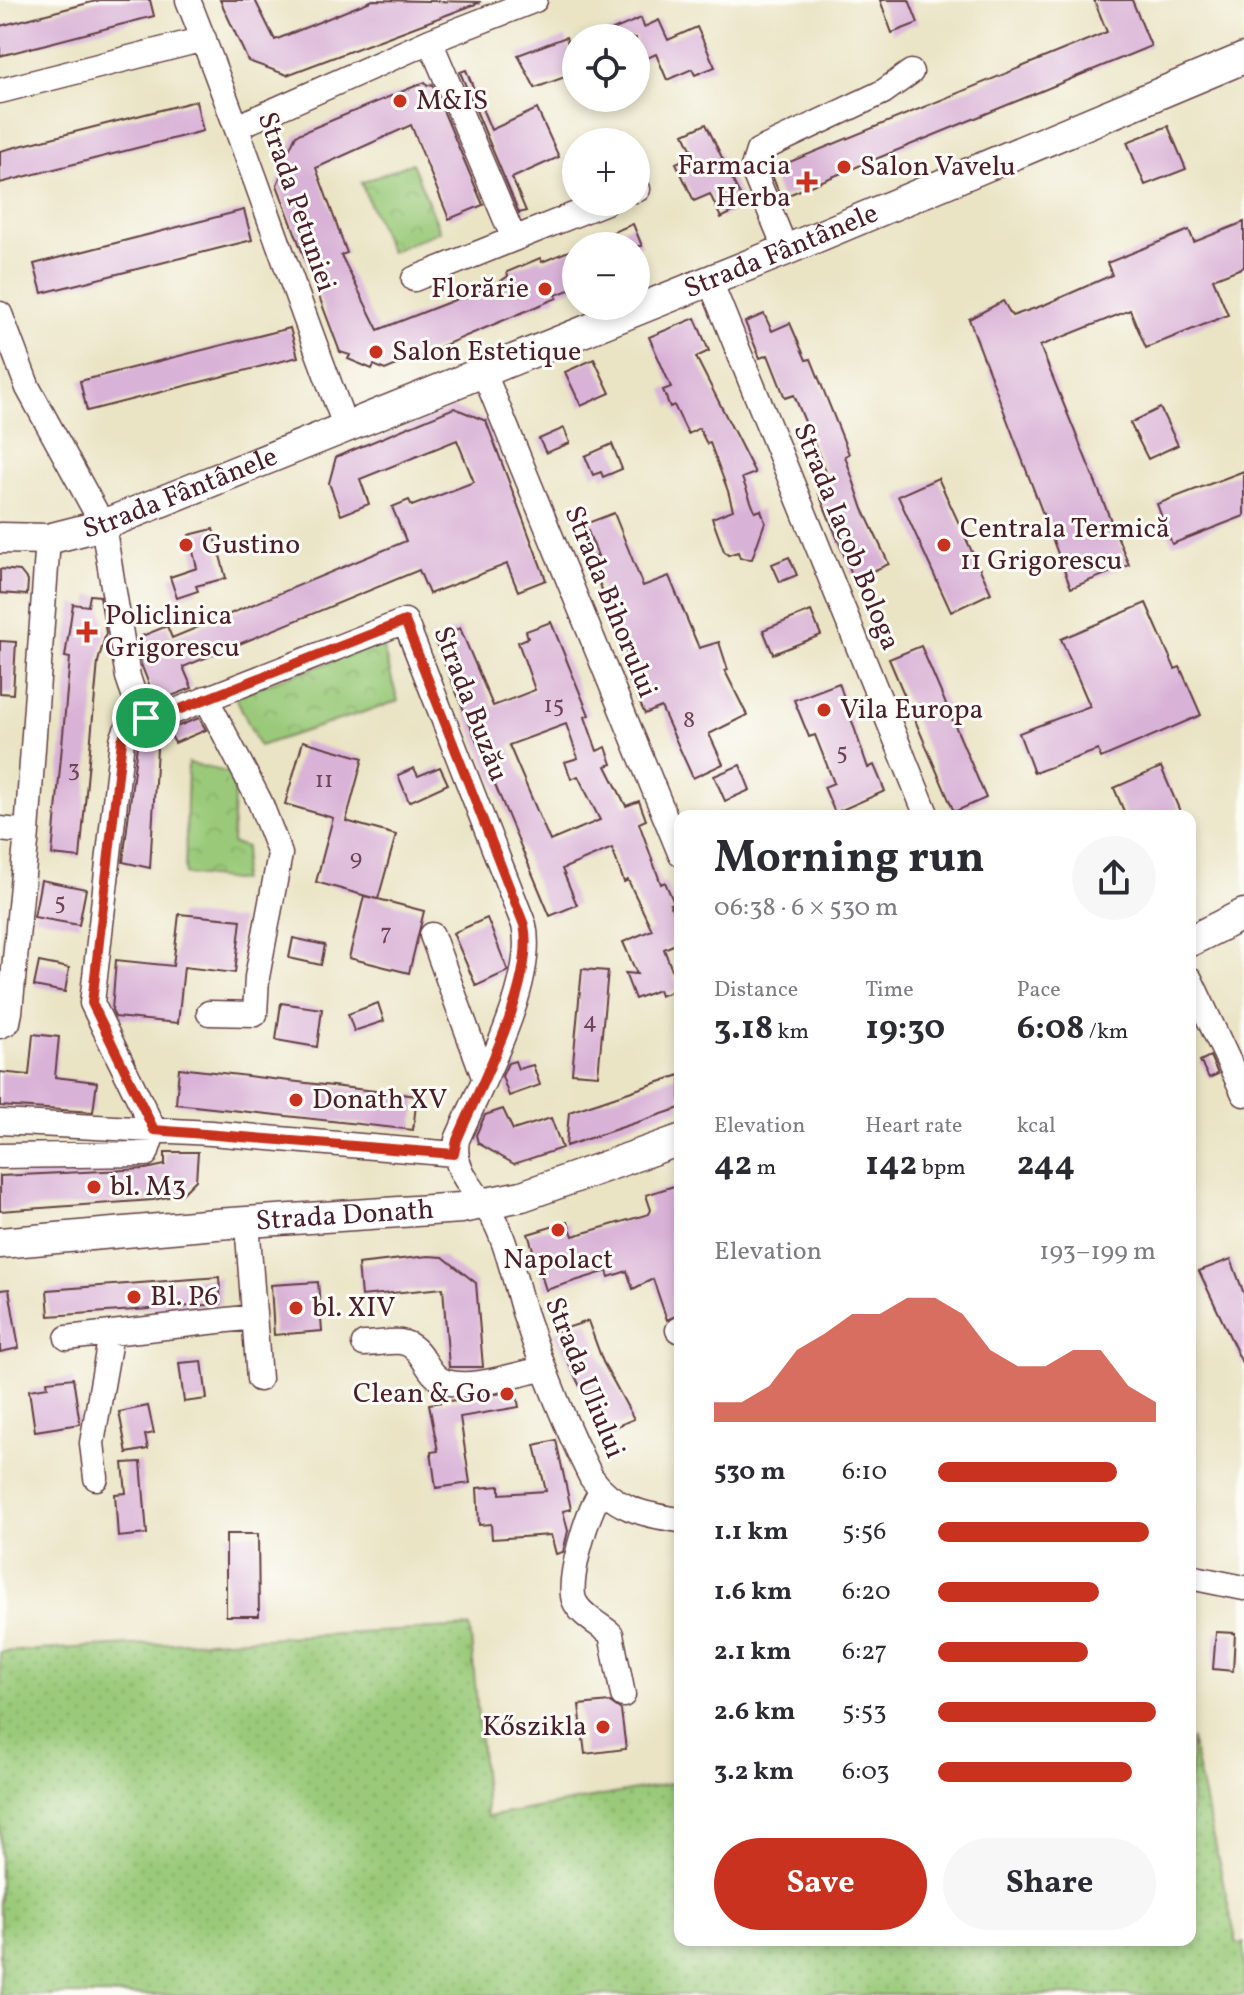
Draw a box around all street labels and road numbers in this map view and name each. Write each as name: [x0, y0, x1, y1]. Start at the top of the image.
street label: Strada Petuniei: [247, 107, 345, 297]
street label: Strada Fântânele: [678, 194, 884, 309]
street label: Strada Iacob Bologa: [783, 418, 909, 656]
street label: Strada Fântânele: [79, 437, 283, 549]
street label: Strada Bihorului: [554, 500, 666, 704]
street label: Strada Buzău: [423, 621, 517, 787]
street label: Strada Donath: [255, 1190, 435, 1241]
street label: Strada Uliului: [534, 1292, 634, 1464]

